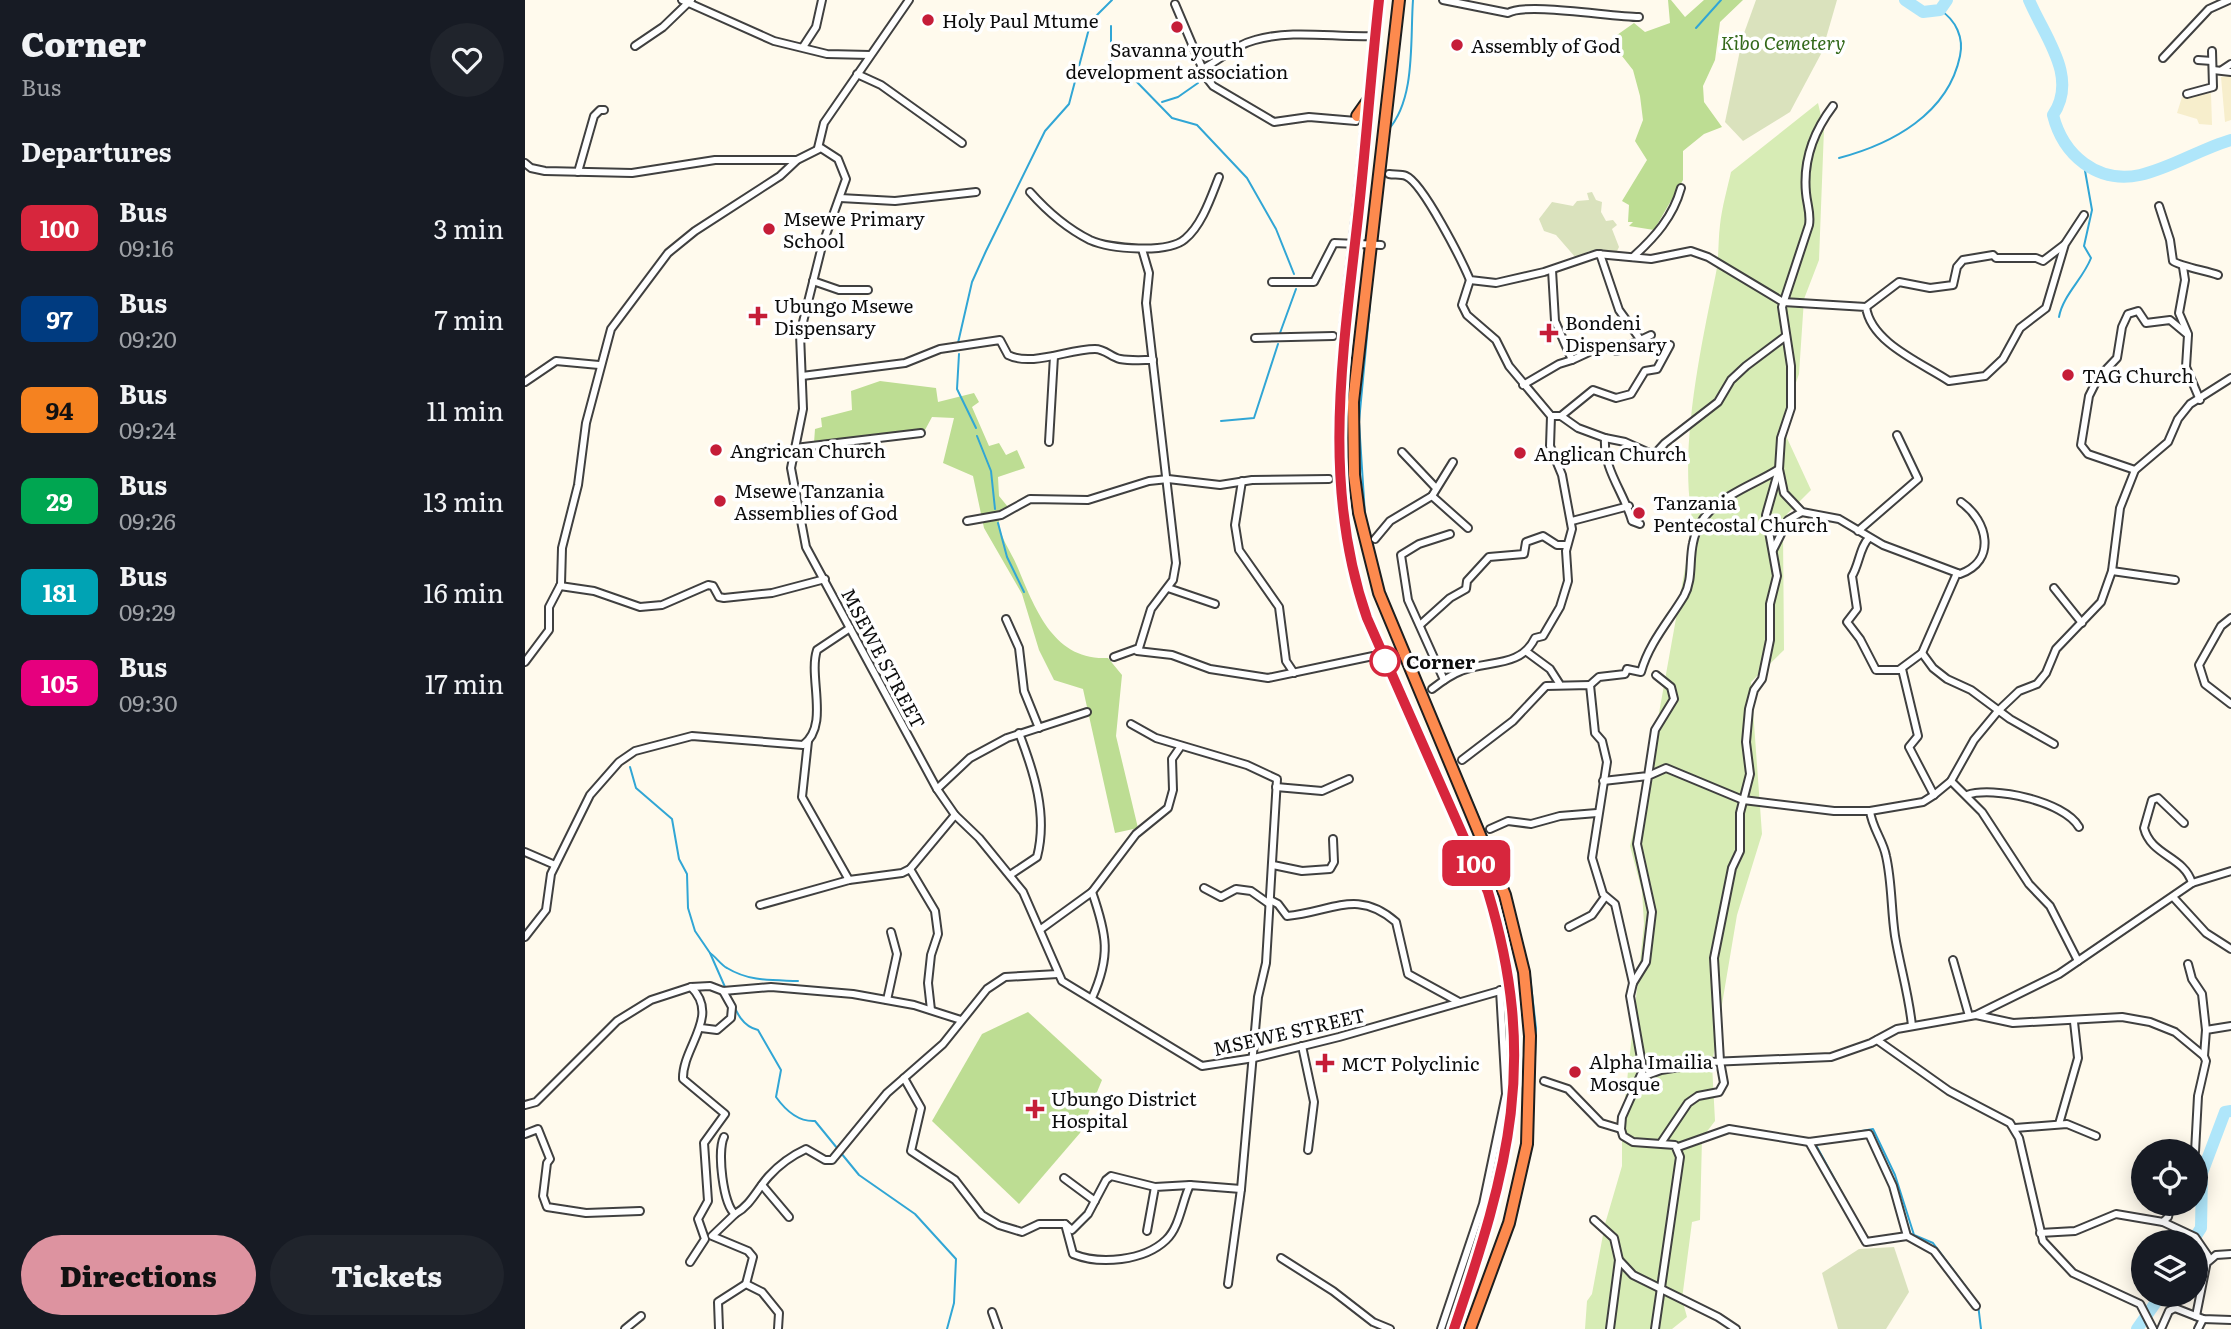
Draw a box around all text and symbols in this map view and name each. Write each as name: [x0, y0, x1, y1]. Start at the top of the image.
place label: Holy Paul Mtume: [942, 6, 1099, 34]
marker: Holy Paul Mtume: [920, 12, 936, 28]
text: Corner: [21, 18, 146, 67]
marker: Savanna youth development association: [1169, 19, 1185, 35]
button: heart: [430, 23, 504, 97]
park label: Kibo Cemetery: [1721, 28, 1845, 56]
place label: Assembly of God: [1471, 31, 1621, 59]
place label: Savanna youth development association: [1066, 35, 1288, 85]
marker: Assembly of God: [1449, 37, 1465, 53]
text: Bus: [21, 69, 61, 103]
text: Departures: [21, 131, 172, 170]
text: Bus: [119, 191, 167, 230]
place label: Msewe Primary School: [783, 204, 925, 254]
text: 3 min: [434, 208, 504, 247]
text: 100: [40, 210, 79, 245]
marker: Msewe Primary School: [761, 221, 777, 237]
text: 09:16: [119, 230, 174, 264]
text: Bus: [119, 282, 167, 321]
place label: Ubungo Msewe Dispensary: [774, 291, 914, 341]
text: 7 min: [435, 299, 504, 338]
text: 97: [46, 301, 73, 336]
marker: Ubungo Msewe Dispensary: [748, 306, 768, 326]
place label: Bondeni Dispensary: [1565, 308, 1667, 358]
text: 09:20: [119, 321, 177, 355]
marker: Bondeni Dispensary: [1539, 323, 1559, 343]
place label: TAG Church: [2082, 361, 2194, 389]
marker: TAG Church: [2060, 367, 2076, 383]
text: Bus: [119, 373, 167, 412]
text: 11 min: [427, 390, 504, 429]
text: 94: [45, 392, 74, 427]
text: 09:24: [119, 412, 176, 446]
place label: Angrican Church: [730, 436, 886, 464]
place label: Anglican Church: [1534, 439, 1687, 467]
marker: Angrican Church: [708, 442, 724, 458]
marker: Anglican Church: [1512, 445, 1528, 461]
text: Bus: [119, 464, 167, 503]
place label: Msewe Tanzania Assemblies of God: [734, 476, 898, 526]
text: 13 min: [423, 481, 504, 520]
text: 29: [46, 483, 73, 518]
place label: Tanzania Pentecostal Church: [1653, 488, 1828, 538]
marker: Msewe Tanzania Assemblies of God: [712, 493, 728, 509]
text: 09:26: [119, 503, 176, 537]
marker: Tanzania Pentecostal Church: [1631, 505, 1647, 521]
text: Bus: [119, 555, 167, 594]
text: 16 min: [423, 572, 504, 611]
text: 181: [42, 574, 77, 609]
street label: MSEWE STREET: [835, 583, 933, 733]
text: 09:29: [119, 594, 175, 628]
text: Bus: [119, 646, 167, 685]
marker: Corner: [1370, 646, 1400, 676]
place label: Corner: [1406, 647, 1476, 675]
text: 17 min: [425, 663, 504, 702]
text: 105: [41, 665, 78, 700]
text: 09:30: [119, 685, 178, 719]
line badge: 100: [1436, 840, 1516, 886]
text: 100: [1456, 845, 1496, 880]
street label: MSEWE STREET: [1210, 1000, 1368, 1062]
place label: Alpha Imailia Mosque: [1589, 1047, 1714, 1097]
place label: MCT Polyclinic: [1341, 1049, 1479, 1077]
marker: MCT Polyclinic: [1315, 1053, 1335, 1073]
marker: Alpha Imailia Mosque: [1567, 1064, 1583, 1080]
place label: Ubungo District Hospital: [1051, 1084, 1197, 1134]
marker: Ubungo District Hospital: [1025, 1099, 1045, 1119]
map controls: [2131, 1139, 2208, 1307]
button: locate: [2131, 1139, 2208, 1216]
button: layers: [2131, 1230, 2208, 1307]
button: Directions: [21, 1235, 256, 1315]
button: Tickets: [270, 1235, 504, 1315]

